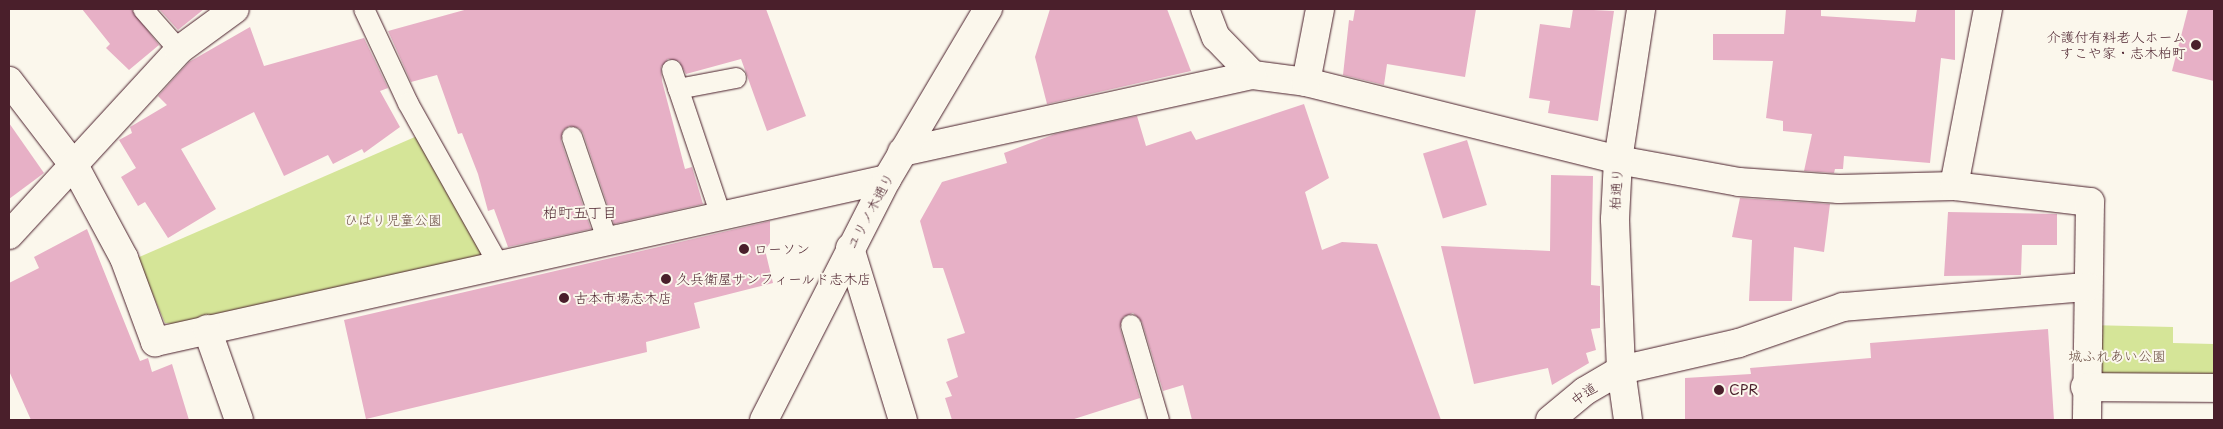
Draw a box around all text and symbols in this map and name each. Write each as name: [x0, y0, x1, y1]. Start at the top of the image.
place label: 介護付有料老人ホーム すこや家・志木柏町: [2046, 29, 2186, 62]
marker: 介護付有料老人ホーム すこや家・志木柏町: [2190, 39, 2202, 51]
street label: 柏通り: [1607, 168, 1625, 210]
street label: ユリノ木通り: [843, 170, 897, 252]
district label: 柏町五丁目: [543, 203, 617, 221]
park label: ひばり児童公園: [344, 212, 442, 228]
place label: ローソン: [754, 241, 810, 257]
marker: ローソン: [738, 243, 750, 255]
place label: 久兵衛屋サンフィールド志木店: [676, 271, 872, 287]
marker: 久兵衛屋サンフィールド志木店: [660, 273, 672, 285]
place label: 古本市場志木店: [574, 290, 672, 306]
marker: 古本市場志木店: [558, 292, 570, 304]
park label: 城ふれあい公園: [2068, 348, 2166, 364]
street label: 中道: [1568, 379, 1600, 409]
place label: CPR: [1729, 382, 1758, 398]
marker: CPR: [1713, 384, 1725, 396]

